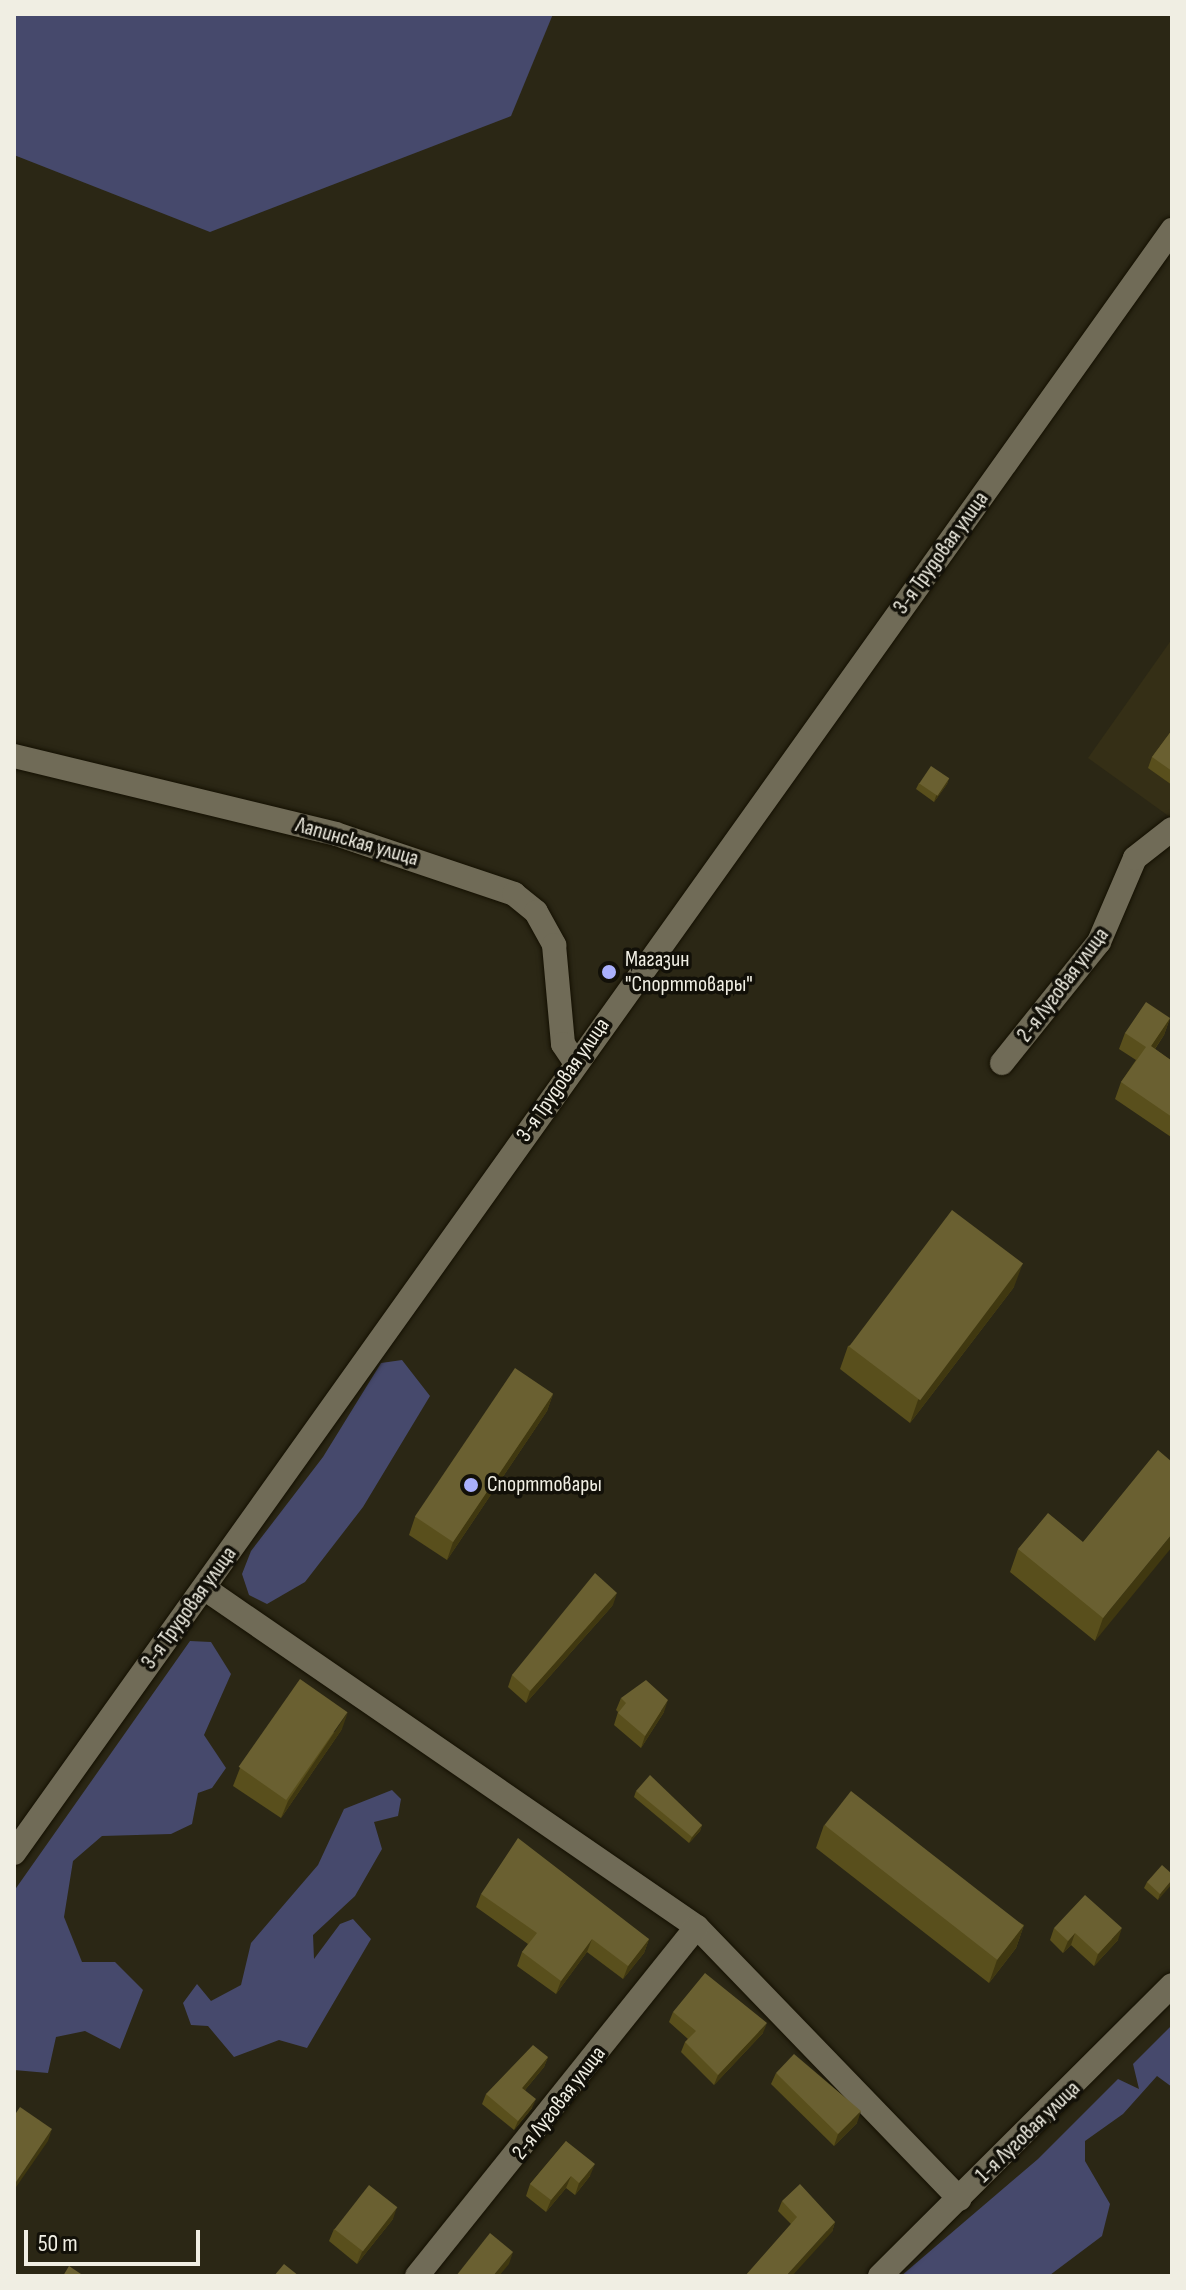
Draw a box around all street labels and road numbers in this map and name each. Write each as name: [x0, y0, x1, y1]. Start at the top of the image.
street label: 3-я Трудовая улица: [888, 487, 994, 619]
street label: Лапинская улица: [293, 812, 421, 872]
street label: 2-я Луговая улица: [1011, 923, 1115, 1047]
street label: 3-я Трудовая улица: [511, 1013, 615, 1147]
street label: 3-я Трудовая улица: [136, 1542, 242, 1674]
street label: 2-я Луговая улица: [507, 2041, 611, 2165]
street label: 1-я Луговая улица: [970, 2076, 1086, 2188]

